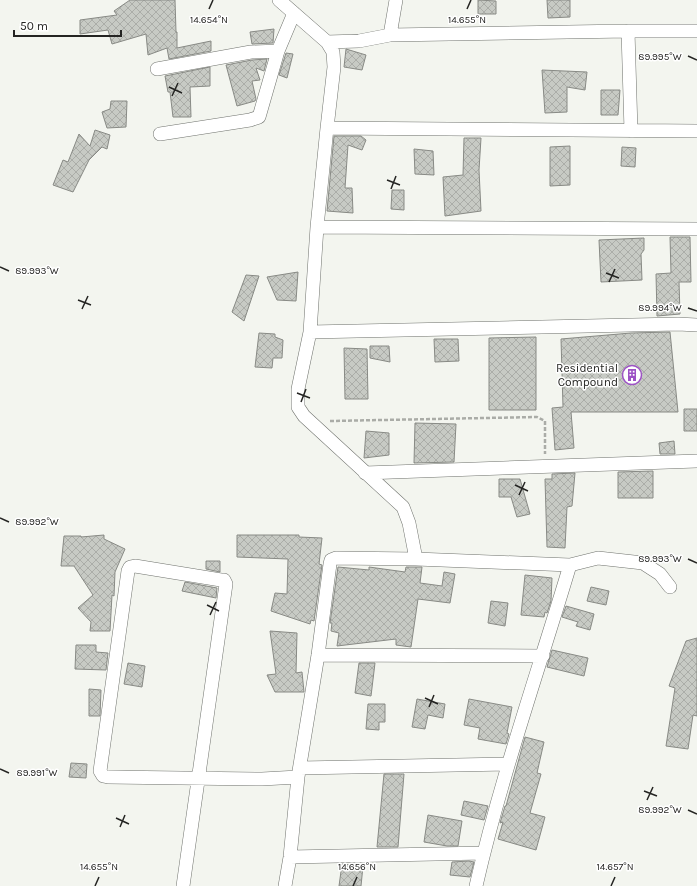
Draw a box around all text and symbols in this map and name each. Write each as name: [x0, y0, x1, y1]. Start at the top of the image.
scale bar: [14, 12, 121, 38]
text: 14.654°N: [190, 14, 228, 26]
text: 14.655°N: [448, 14, 486, 26]
text: 50 m: [20, 19, 48, 33]
text: 89.995°W: [638, 51, 682, 63]
text: 89.993°W: [15, 265, 59, 277]
text: 89.994°W: [638, 302, 682, 314]
place label: Residential Compound: [556, 361, 618, 389]
building icon: Residential Compound: [621, 364, 643, 386]
text: 89.992°W: [15, 516, 59, 528]
text: 89.993°W: [638, 553, 682, 565]
text: 89.991°W: [17, 767, 58, 779]
text: 89.992°W: [638, 804, 682, 816]
text: 14.655°N: [80, 861, 118, 873]
text: 14.656°N: [338, 861, 376, 873]
text: 14.657°N: [597, 861, 634, 873]

